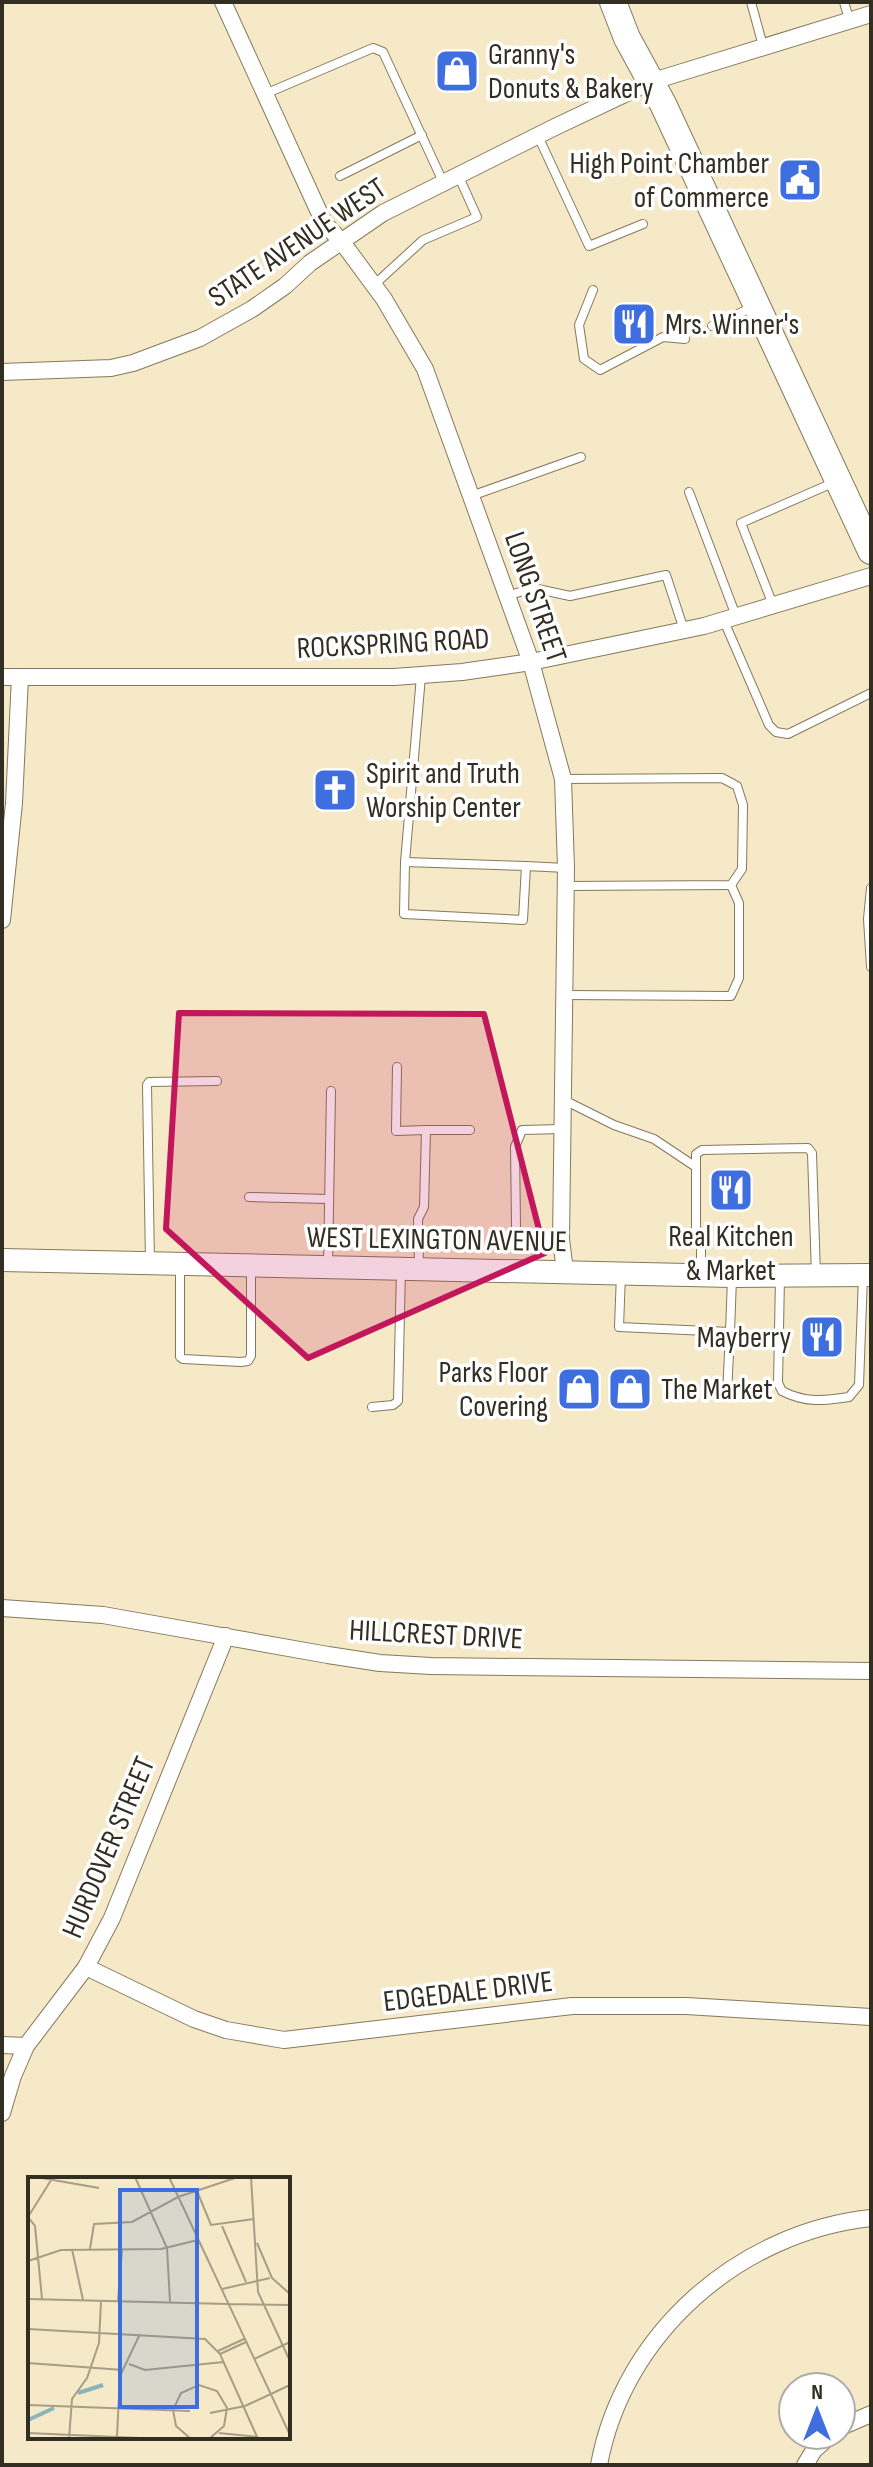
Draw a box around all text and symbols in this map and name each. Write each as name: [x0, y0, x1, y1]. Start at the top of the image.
place label: Granny's Donuts & Bakery: [488, 37, 654, 107]
shop icon: Granny's Donuts & Bakery: [433, 47, 481, 95]
place label: High Point Chamber of Commerce: [570, 146, 769, 216]
public building icon: High Point Chamber of Commerce: [776, 156, 824, 204]
street label: STATE AVENUE WEST: [202, 170, 393, 315]
restaurant icon: Mrs. Winner's: [610, 300, 658, 348]
place label: Mrs. Winner's: [665, 307, 799, 343]
street label: LONG STREET: [496, 527, 574, 668]
street label: ROCKSPRING ROAD: [296, 621, 490, 667]
place label: Spirit and Truth Worship Center: [366, 756, 521, 826]
church icon: Spirit and Truth Worship Center: [311, 766, 359, 814]
restaurant icon: Real Kitchen & Market: [707, 1166, 755, 1214]
place label: Real Kitchen & Market: [668, 1219, 794, 1289]
street label: WEST LEXINGTON AVENUE: [306, 1220, 568, 1260]
restaurant icon: Mayberry: [798, 1313, 846, 1361]
place label: Mayberry: [697, 1320, 791, 1356]
place label: Parks Floor Covering: [439, 1355, 548, 1425]
shop icon: Parks Floor Covering: [555, 1365, 603, 1413]
shop icon: The Market: [606, 1365, 654, 1413]
place label: The Market: [661, 1372, 773, 1408]
street label: HILLCREST DRIVE: [348, 1612, 524, 1658]
street label: HURDOVER STREET: [55, 1751, 163, 1943]
street label: EDGEDALE DRIVE: [381, 1964, 555, 2020]
inset map: [28, 2177, 290, 2439]
north arrow: [777, 2371, 857, 2451]
text: N: [811, 2379, 823, 2406]

